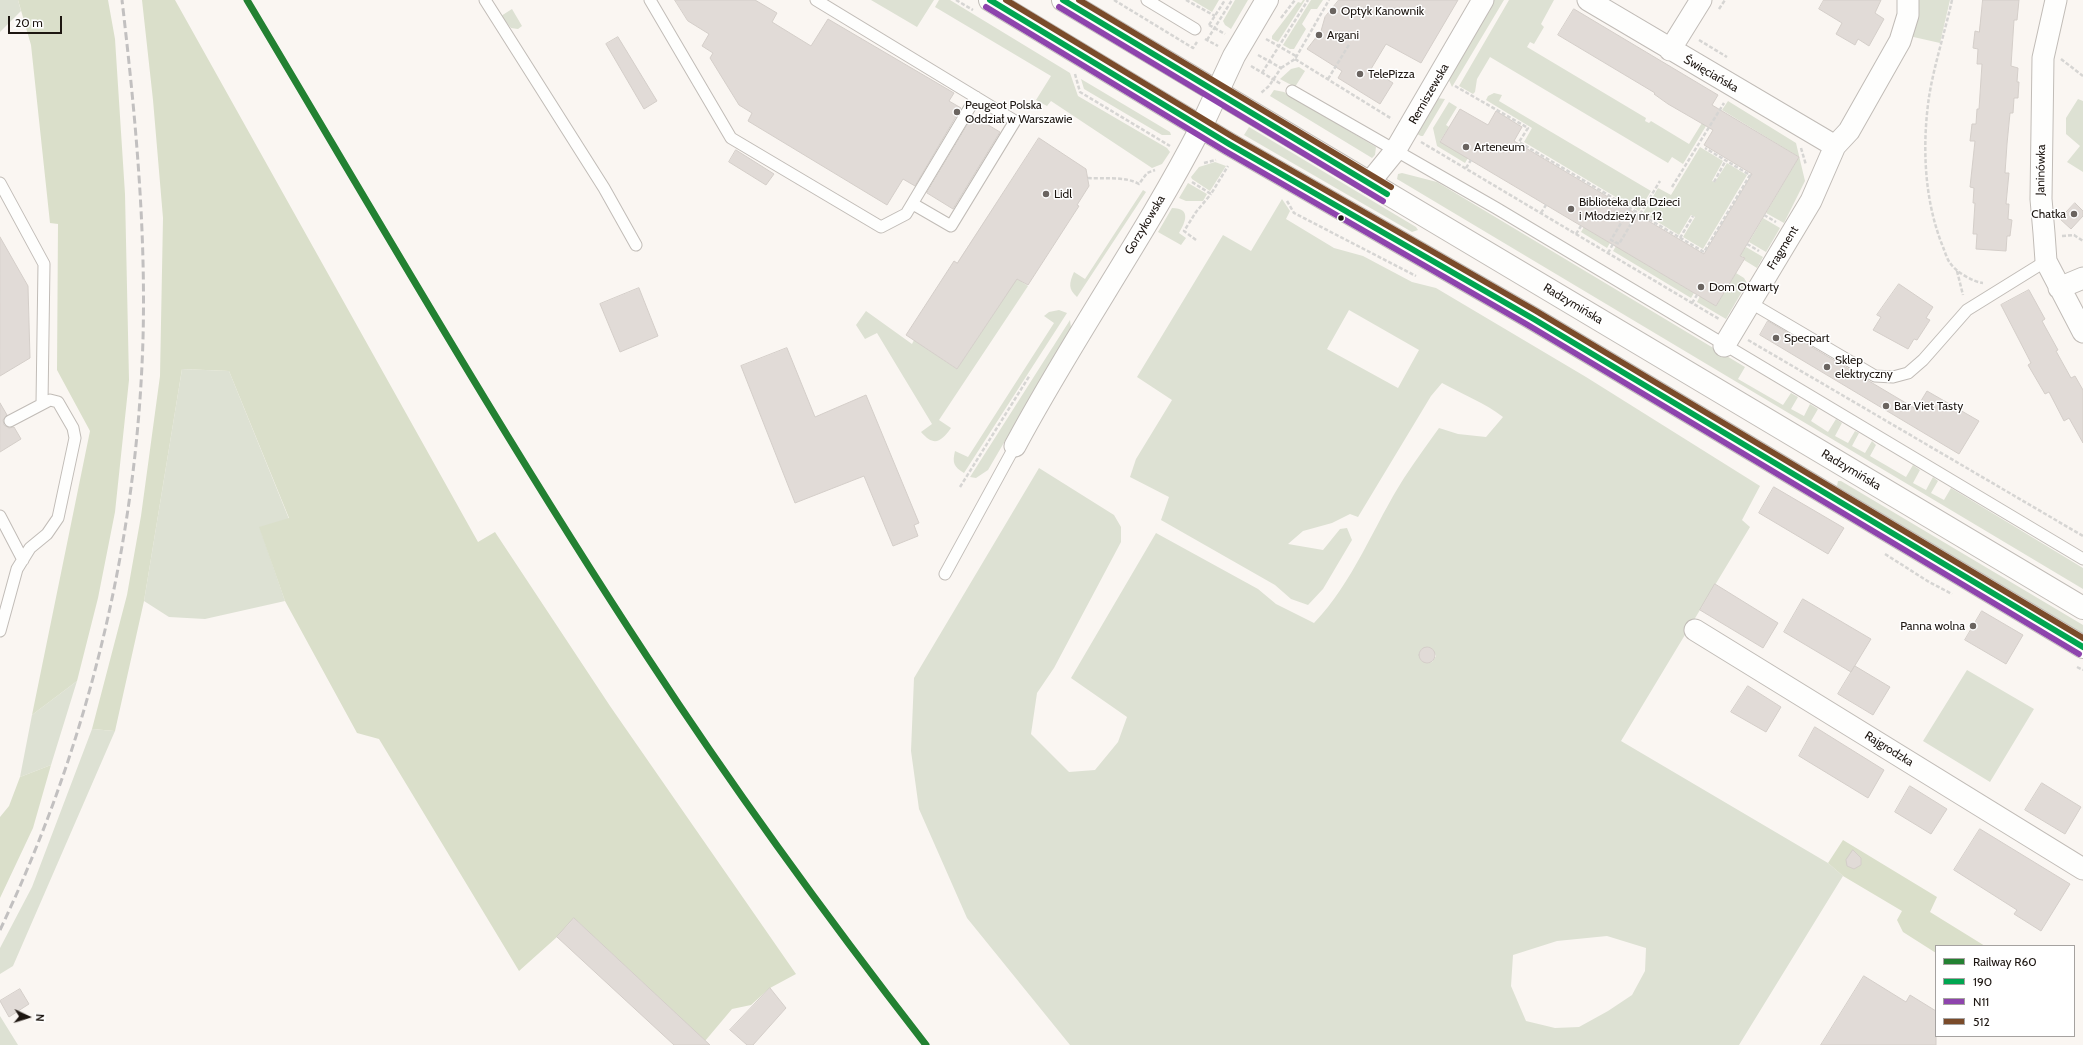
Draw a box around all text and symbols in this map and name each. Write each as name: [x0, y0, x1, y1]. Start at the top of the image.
place label: Optyk Kanownik: [1341, 4, 1424, 18]
marker: Optyk Kanownik: [1328, 6, 1338, 16]
scale bar: [10, 8, 64, 34]
text: 20 m: [15, 15, 43, 30]
place label: Argani: [1327, 28, 1359, 42]
marker: Argani: [1314, 30, 1324, 40]
street label: Święciańska: [1681, 53, 1741, 95]
street label: Remiszewska: [1406, 61, 1452, 127]
place label: TelePizza: [1368, 67, 1415, 81]
marker: TelePizza: [1355, 69, 1365, 79]
place label: Peugeot Polska Oddział w Warszawie: [965, 98, 1072, 126]
marker: Peugeot Polska Oddział w Warszawie: [952, 107, 962, 117]
place label: Arteneum: [1474, 140, 1525, 154]
marker: Arteneum: [1461, 142, 1471, 152]
street label: Janinówka: [2033, 144, 2049, 196]
place label: Lidl: [1054, 187, 1072, 201]
marker: Lidl: [1041, 189, 1051, 199]
street label: Gorzykowska: [1122, 193, 1168, 257]
place label: Biblioteka dla Dzieci i Młodzieży nr 12: [1579, 195, 1680, 223]
marker: Biblioteka dla Dzieci i Młodzieży nr 12: [1566, 204, 1576, 214]
place label: Chatka: [2031, 207, 2066, 221]
marker: Chatka: [2069, 209, 2079, 219]
unlabelled marker: [1336, 213, 1346, 223]
street label: Fragment: [1764, 224, 1802, 272]
place label: Dom Otwarty: [1709, 280, 1779, 294]
street label: Radzymińska: [1541, 281, 1605, 327]
marker: Dom Otwarty: [1696, 282, 1706, 292]
place label: Specpart: [1784, 331, 1829, 345]
marker: Specpart: [1771, 333, 1781, 343]
place label: Sklep elektryczny: [1835, 353, 1893, 381]
marker: Sklep elektryczny: [1822, 362, 1832, 372]
place label: Bar Viet Tasty: [1894, 399, 1963, 413]
marker: Bar Viet Tasty: [1881, 401, 1891, 411]
street label: Radzymińska: [1819, 447, 1883, 493]
place label: Panna wolna: [1900, 619, 1965, 633]
marker: Panna wolna: [1968, 621, 1978, 631]
street label: Rajgrodzka: [1862, 728, 1916, 770]
legend: [1935, 945, 2075, 1037]
text: Railway R60: [1973, 954, 2037, 969]
text: 190: [1973, 974, 1992, 989]
text: N11: [1973, 994, 1989, 1009]
north arrow: [8, 997, 48, 1037]
text: N: [33, 1013, 47, 1022]
text: 512: [1973, 1014, 1990, 1029]

